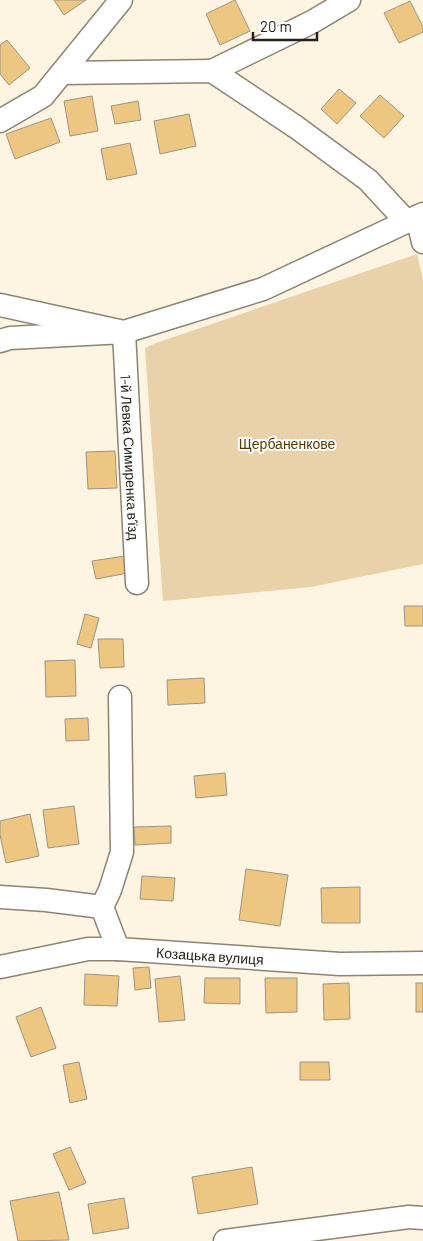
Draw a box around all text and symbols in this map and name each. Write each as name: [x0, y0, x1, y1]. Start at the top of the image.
scale bar: [253, 10, 317, 42]
text: 20 m: [260, 17, 292, 35]
street label: 1-й Левка Симиренка в’їзд: [118, 374, 143, 541]
park label: Щербаненкове: [239, 435, 335, 452]
street label: Козацька вулиця: [156, 943, 264, 967]

